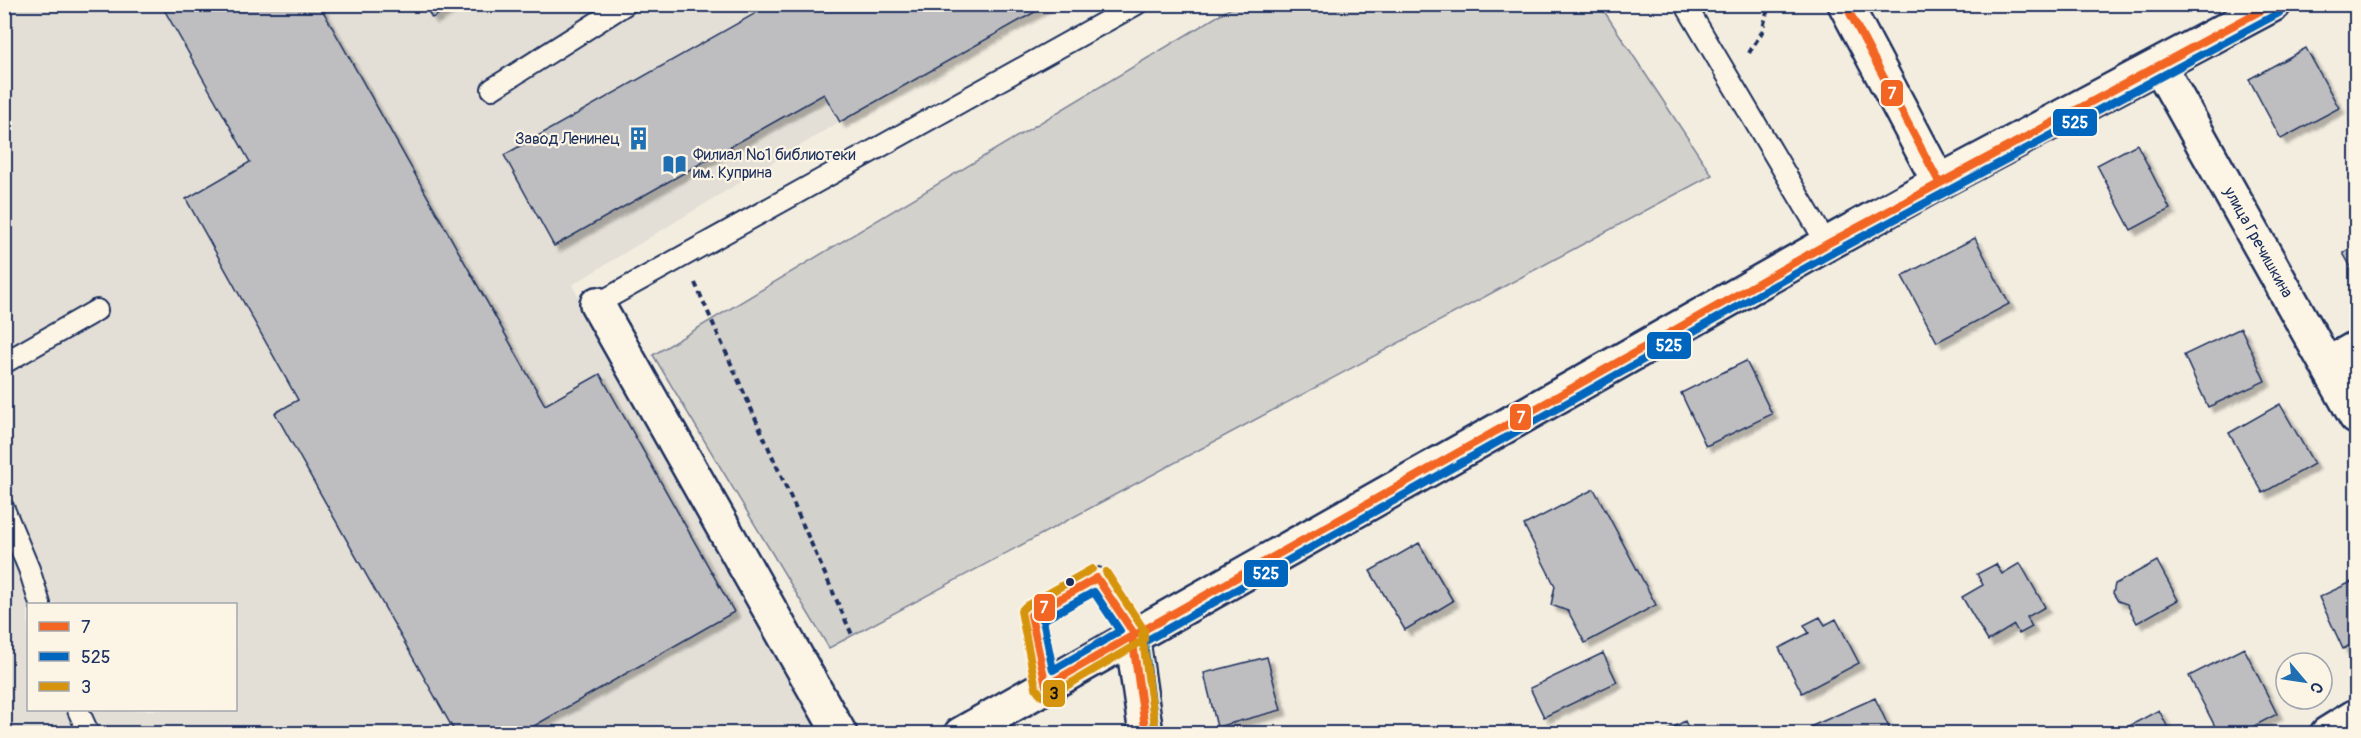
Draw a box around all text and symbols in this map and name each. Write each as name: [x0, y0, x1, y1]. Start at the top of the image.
line badge: 7: [1880, 79, 1904, 107]
text: 7: [1888, 84, 1897, 104]
line badge: 525: [2052, 108, 2098, 137]
text: 525: [2062, 113, 2088, 133]
building icon: Завод Ленинец: [625, 126, 651, 152]
place label: Завод Ленинец: [515, 129, 620, 149]
place label: Филиал №1 библиотеки им. Куприна: [693, 145, 856, 183]
library icon: Филиал №1 библиотеки им. Куприна: [662, 151, 688, 177]
street label: улица Гречишкина: [2219, 183, 2297, 301]
line badge: 525: [1646, 331, 1692, 360]
text: 525: [1656, 336, 1682, 356]
line badge: 7: [1509, 403, 1532, 431]
text: 7: [1517, 408, 1526, 428]
line badge: 525: [1243, 559, 1289, 588]
text: 525: [1253, 564, 1279, 584]
unlabelled marker: [1064, 576, 1076, 588]
line badge: 7: [1033, 593, 1056, 622]
text: 7: [1040, 598, 1049, 618]
legend: [27, 603, 237, 711]
text: 7: [81, 616, 91, 639]
text: 525: [81, 646, 111, 669]
north arrow: [2274, 651, 2334, 711]
text: 3: [81, 676, 91, 699]
line badge: 3: [1042, 679, 1066, 708]
text: С: [2305, 679, 2327, 697]
text: 3: [1050, 684, 1059, 704]

